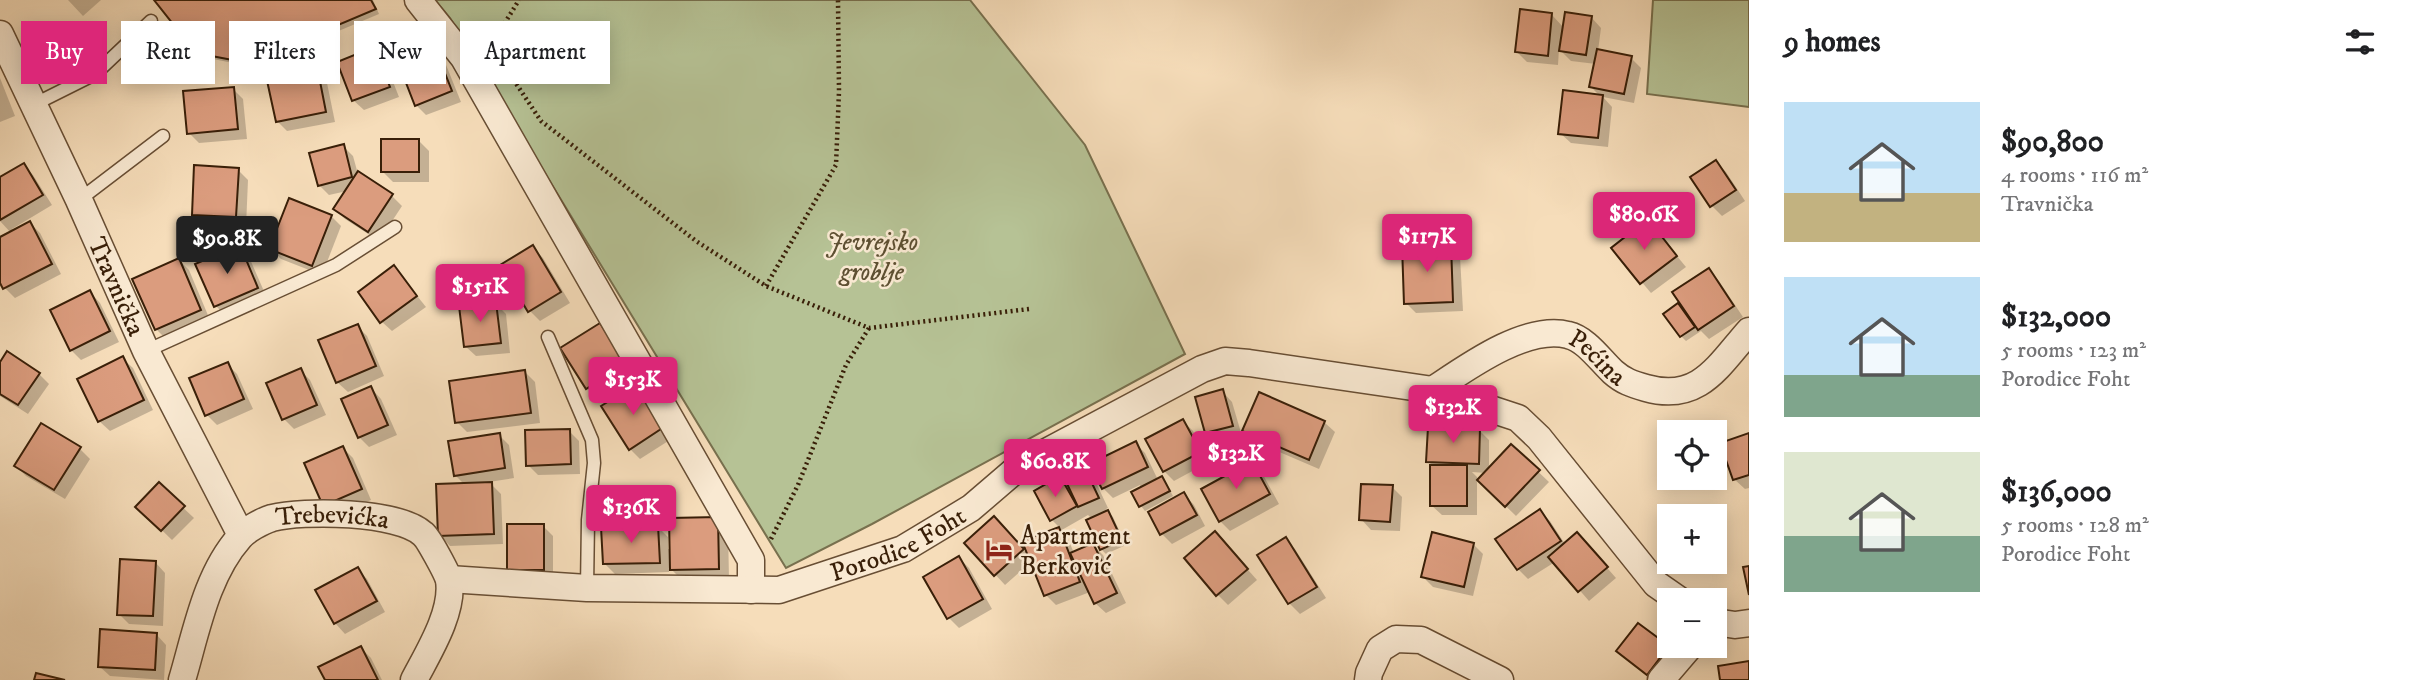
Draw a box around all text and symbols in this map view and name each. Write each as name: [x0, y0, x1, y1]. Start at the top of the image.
chip: Buy: [21, 21, 107, 84]
chip: Rent: [121, 21, 215, 84]
chip: Filters: [229, 21, 340, 84]
chip: New: [354, 21, 446, 84]
chip: Apartment: [460, 21, 610, 84]
icon: filters: [2341, 23, 2379, 61]
text: 9 homes: [1784, 24, 1881, 61]
text: $90,800: [2001, 124, 2104, 161]
icon: home: [1840, 130, 1924, 214]
text: 4 rooms · 116 m²: [2001, 161, 2148, 190]
text: Travnička: [2001, 190, 2093, 219]
pin: $80.6K: [1587, 192, 1701, 252]
text: $80.6K: [1609, 200, 1679, 229]
pin: $117K: [1378, 215, 1476, 274]
pin: $90.8K: [170, 216, 284, 276]
text: $117K: [1398, 222, 1456, 251]
text: $90.8K: [192, 224, 262, 253]
park label: Jevrejsko groblje: [826, 226, 918, 289]
street label: Travnička: [80, 232, 152, 341]
pin: $151K: [431, 264, 529, 324]
text: $151K: [452, 272, 508, 301]
text: $132,000: [2001, 299, 2111, 336]
icon: home: [1840, 305, 1924, 389]
street label: Pećina: [1563, 322, 1632, 394]
text: 5 rooms · 123 m²: [2001, 336, 2146, 365]
pin: $153K: [584, 358, 682, 417]
text: $153K: [604, 365, 662, 394]
text: Porodice Foht: [2001, 365, 2130, 394]
pin: $132K: [1404, 386, 1502, 445]
text: $132K: [1424, 393, 1482, 422]
map controls: [1657, 420, 1727, 658]
button: locate: [1657, 420, 1727, 490]
pin: $132K: [1187, 432, 1285, 491]
text: $132K: [1207, 439, 1265, 468]
pin: $60.8K: [998, 440, 1112, 499]
text: $60.8K: [1020, 447, 1090, 476]
text: $136,000: [2001, 474, 2112, 511]
icon: home: [1840, 480, 1924, 564]
pin: $136K: [582, 486, 680, 545]
text: $136K: [602, 493, 660, 522]
street label: Trebevićka: [274, 498, 392, 537]
street label: Porodice Foht: [826, 500, 972, 590]
button: +: [1657, 504, 1727, 574]
text: 5 rooms · 128 m²: [2001, 511, 2149, 540]
place label: Apartment Berković: [1020, 520, 1131, 583]
hotel icon: Apartment Berković: [984, 535, 1014, 565]
text: Porodice Foht: [2001, 540, 2130, 569]
button: −: [1657, 588, 1727, 658]

